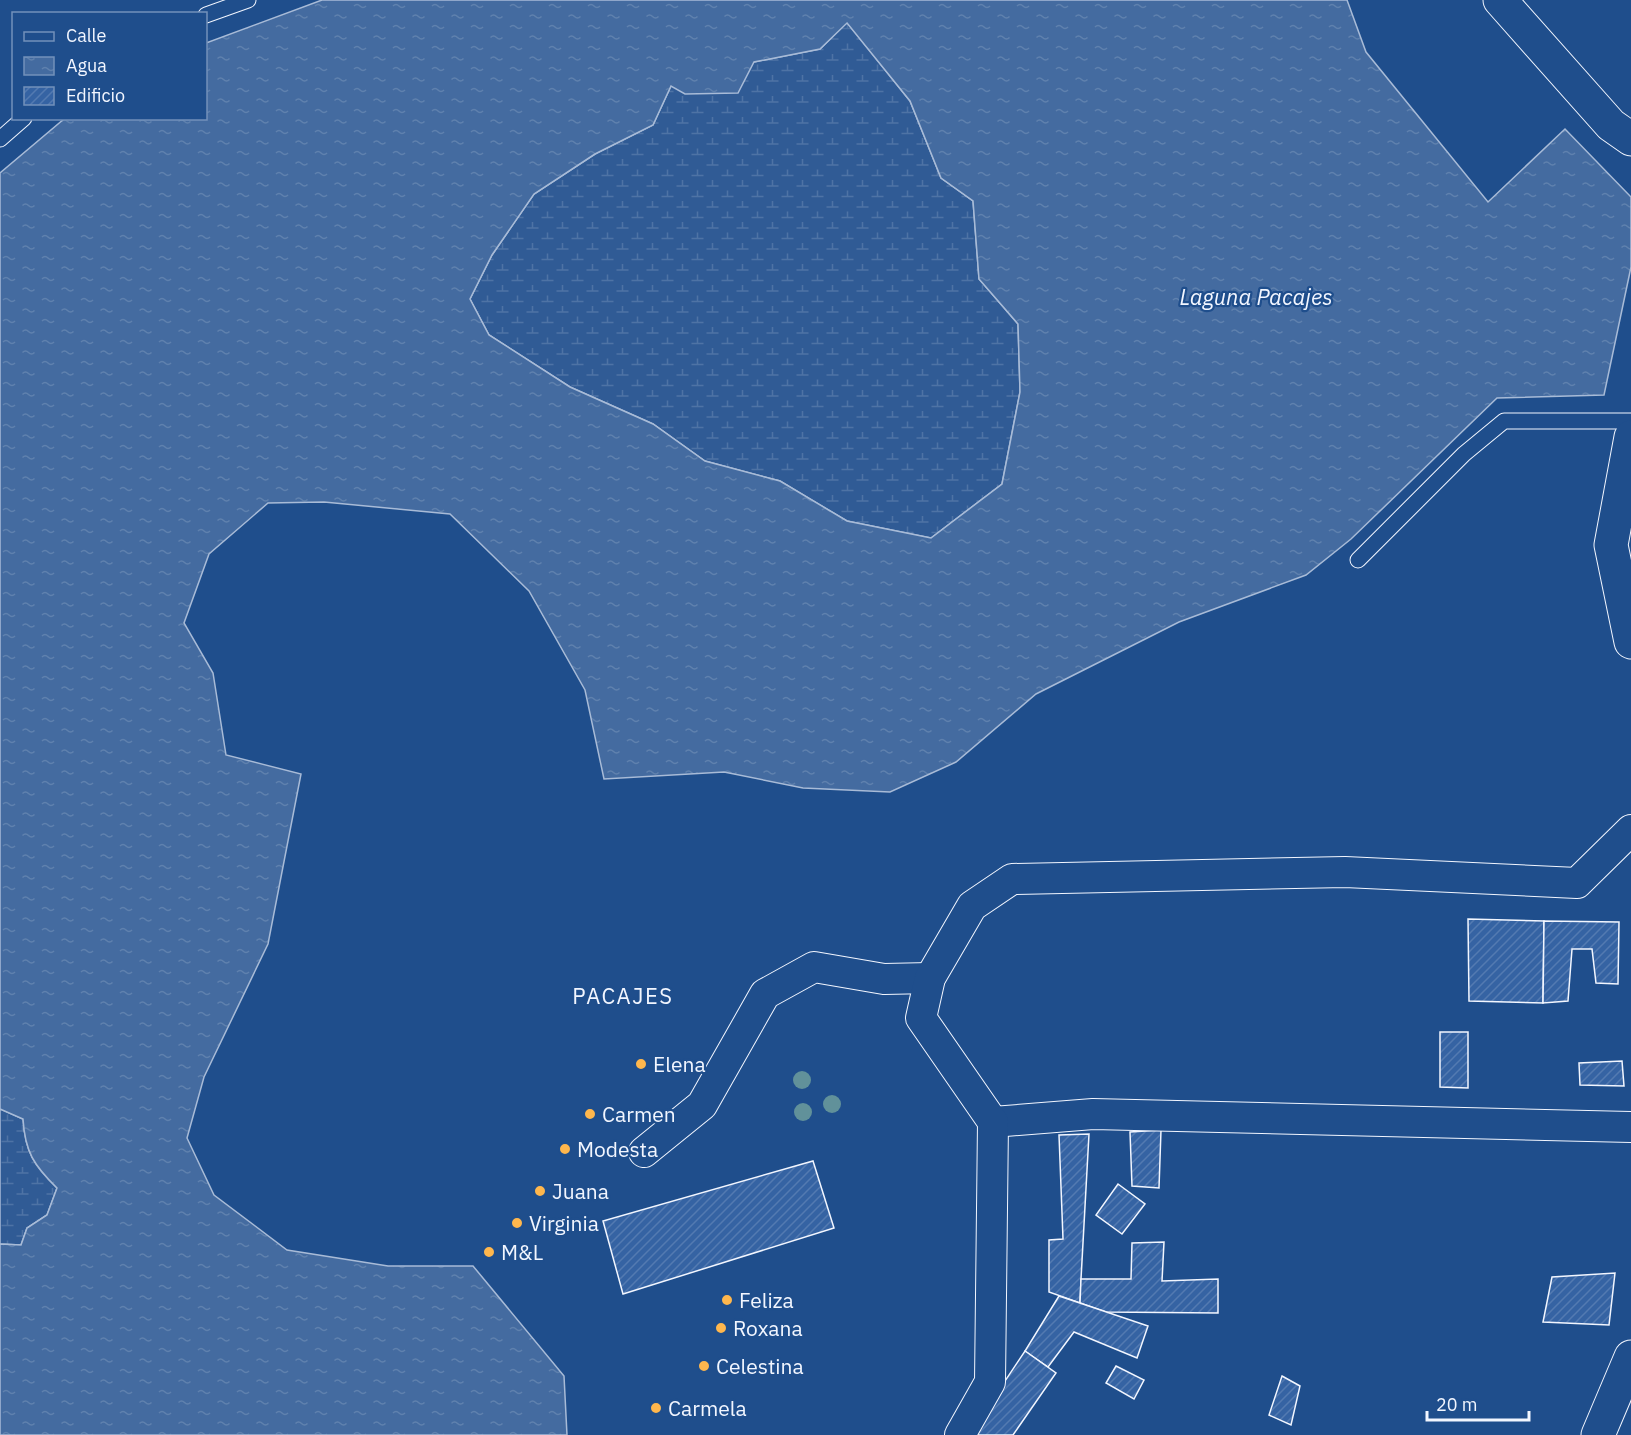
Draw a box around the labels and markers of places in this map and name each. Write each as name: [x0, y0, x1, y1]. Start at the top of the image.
place label: Elena: [653, 1050, 706, 1078]
marker: Elena: [634, 1057, 648, 1071]
place label: Carmen: [602, 1100, 676, 1128]
marker: Carmen: [583, 1107, 597, 1121]
place label: Modesta: [577, 1135, 658, 1163]
marker: Modesta: [558, 1142, 572, 1156]
place label: Juana: [552, 1177, 609, 1205]
marker: Juana: [533, 1184, 547, 1198]
place label: Virginia: [529, 1209, 599, 1237]
marker: Virginia: [510, 1216, 524, 1230]
place label: M&L: [501, 1238, 543, 1266]
marker: M&L: [482, 1245, 496, 1259]
place label: Feliza: [739, 1286, 794, 1314]
marker: Feliza: [720, 1293, 734, 1307]
place label: Roxana: [733, 1314, 803, 1342]
marker: Roxana: [714, 1321, 728, 1335]
place label: Celestina: [716, 1352, 804, 1380]
marker: Celestina: [697, 1359, 711, 1373]
place label: Carmela: [668, 1394, 747, 1422]
marker: Carmela: [649, 1401, 663, 1415]

